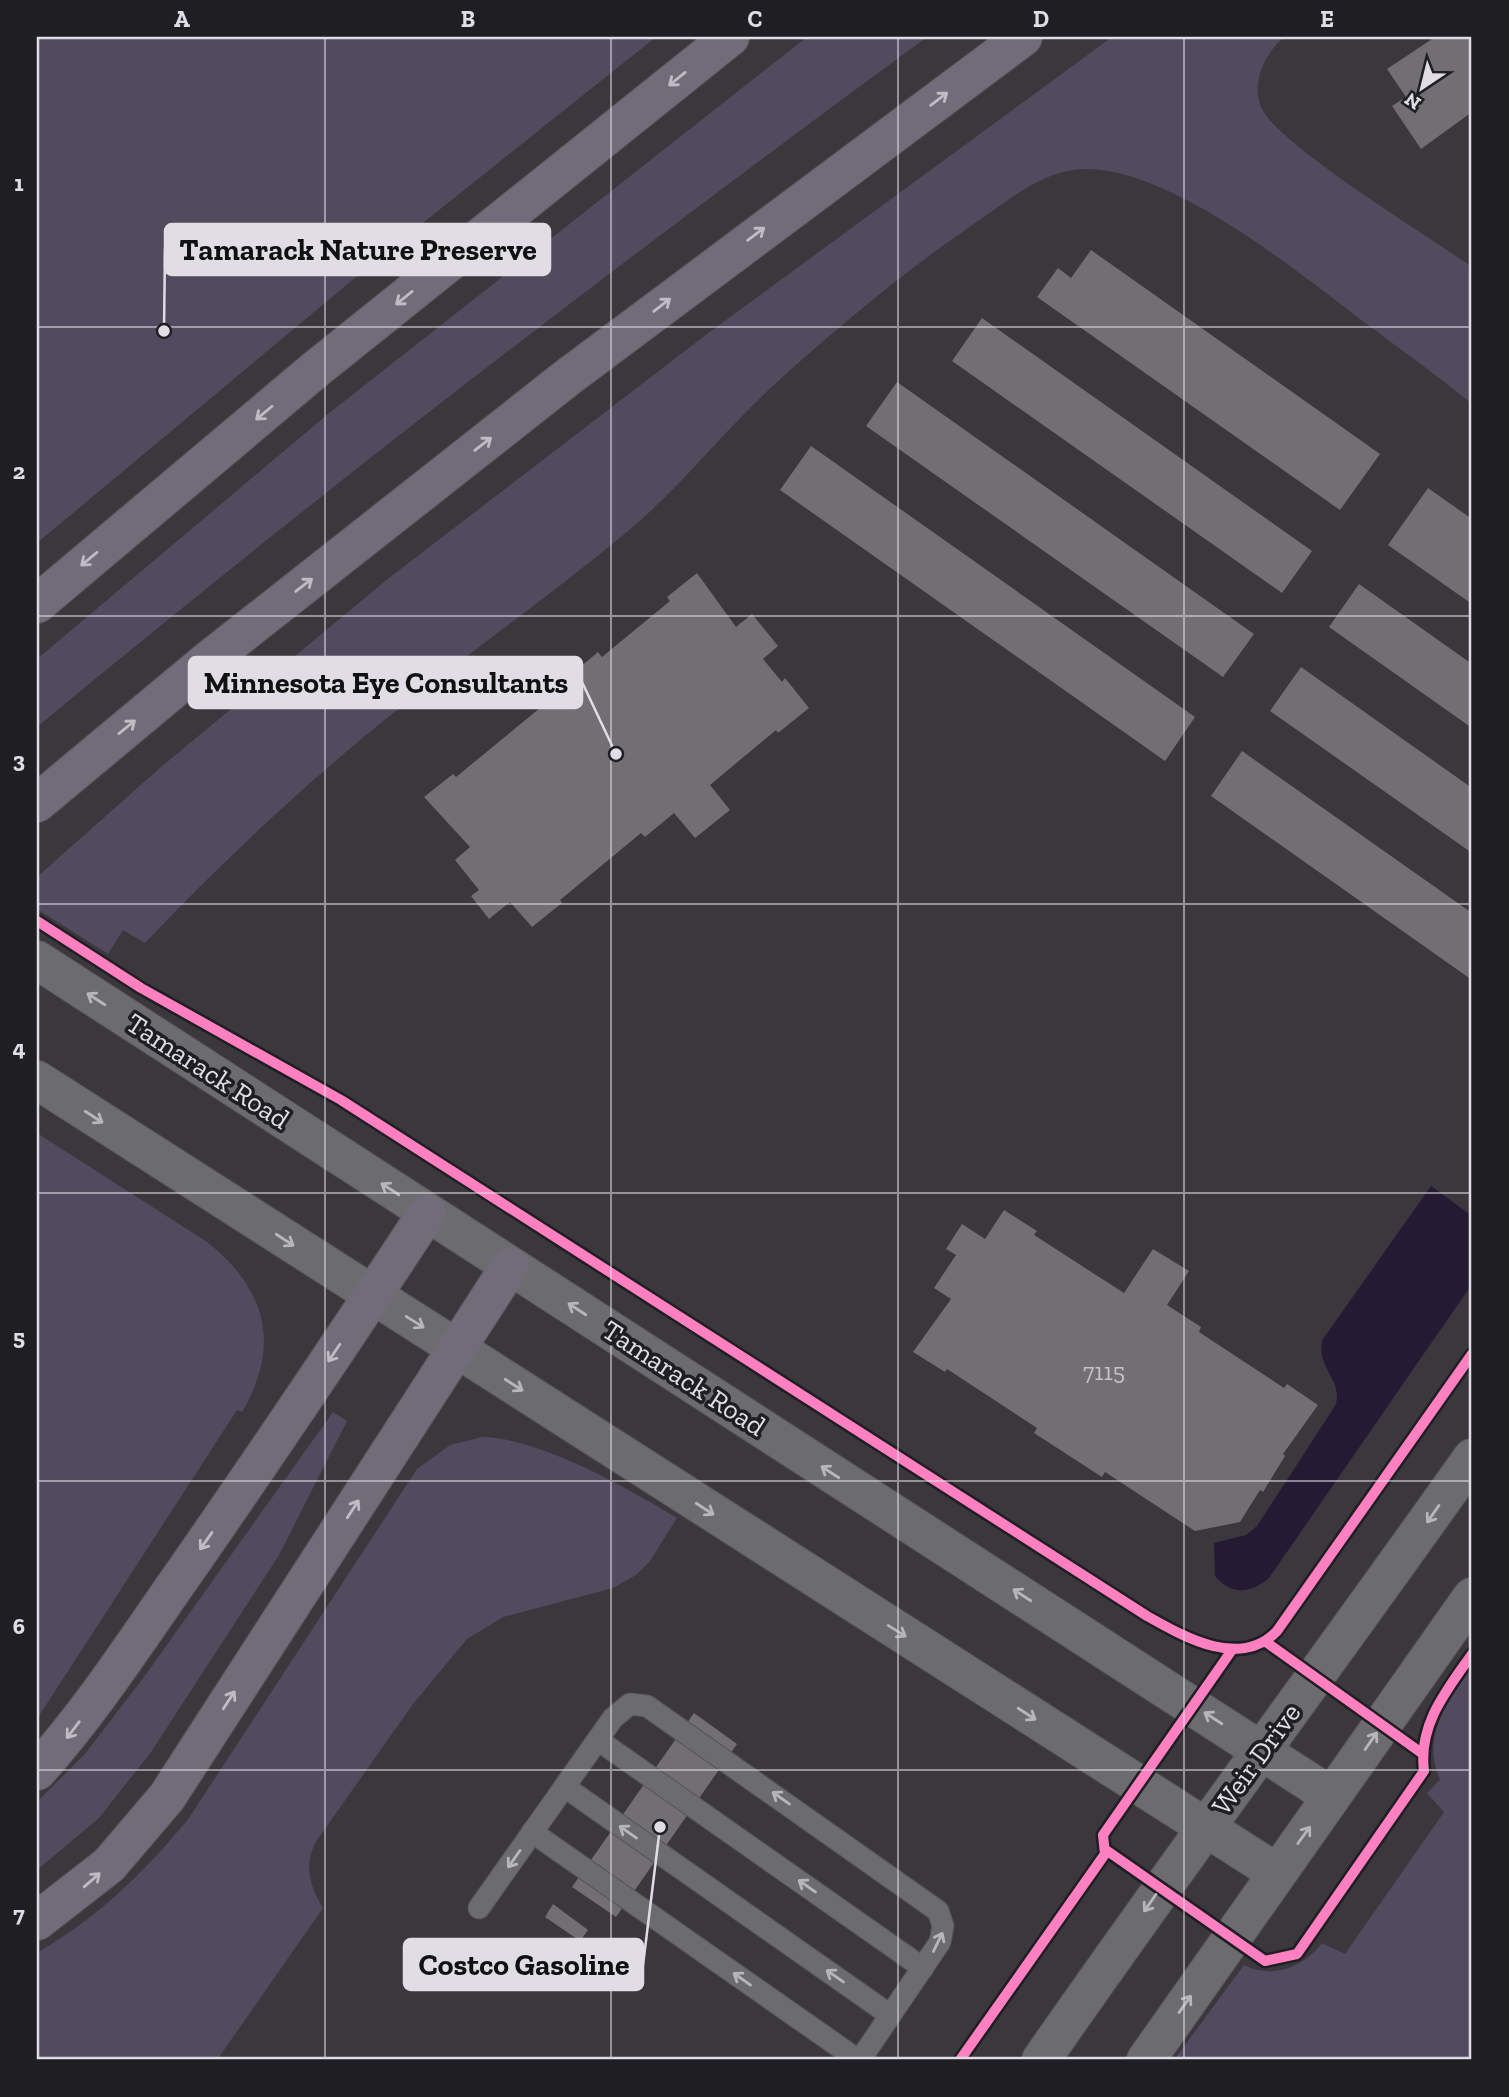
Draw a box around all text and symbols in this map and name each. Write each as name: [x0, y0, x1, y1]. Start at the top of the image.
text: A: [174, 5, 190, 33]
text: B: [461, 5, 475, 33]
text: C: [748, 5, 762, 33]
text: D: [1033, 5, 1049, 33]
text: E: [1320, 5, 1334, 33]
north arrow: [1386, 52, 1456, 122]
one-way arrow: [668, 72, 687, 87]
text: N: [1400, 88, 1425, 115]
one-way arrow: [929, 91, 948, 106]
text: 1: [14, 169, 24, 197]
callout: Tamarack Nature Preserve: [165, 224, 550, 275]
one-way arrow: [747, 227, 766, 242]
text: Tamarack Nature Preserve: [179, 232, 537, 268]
one-way arrow: [395, 290, 413, 306]
one-way arrow: [653, 297, 671, 312]
one-way arrow: [255, 405, 273, 421]
one-way arrow: [473, 437, 492, 452]
text: 2: [13, 457, 25, 485]
one-way arrow: [81, 551, 99, 567]
one-way arrow: [294, 577, 313, 592]
callout: Minnesota Eye Consultants: [189, 657, 582, 708]
text: Minnesota Eye Consultants: [204, 665, 569, 701]
one-way arrow: [117, 719, 135, 735]
text: 3: [13, 746, 25, 774]
one-way arrow: [87, 992, 107, 1006]
street label: Tamarack Road: [121, 1006, 295, 1136]
text: 4: [12, 1034, 26, 1062]
one-way arrow: [84, 1110, 103, 1124]
one-way arrow: [381, 1182, 400, 1197]
one-way arrow: [275, 1233, 295, 1247]
one-way arrow: [568, 1302, 587, 1317]
street label: Tamarack Road: [597, 1313, 771, 1443]
one-way arrow: [404, 1316, 424, 1330]
text: 5: [13, 1323, 25, 1351]
one-way arrow: [327, 1343, 342, 1362]
house number: 7115: [1083, 1357, 1125, 1386]
one-way arrow: [504, 1378, 523, 1393]
one-way arrow: [821, 1465, 840, 1479]
one-way arrow: [346, 1500, 360, 1520]
one-way arrow: [695, 1502, 715, 1516]
one-way arrow: [1426, 1504, 1440, 1523]
one-way arrow: [199, 1531, 213, 1550]
one-way arrow: [1012, 1588, 1032, 1602]
text: 6: [13, 1612, 25, 1640]
one-way arrow: [887, 1625, 907, 1639]
one-way arrow: [223, 1691, 237, 1711]
street label: Weir Drive: [1205, 1697, 1307, 1821]
one-way arrow: [1017, 1707, 1037, 1721]
one-way arrow: [1203, 1711, 1223, 1725]
one-way arrow: [65, 1720, 80, 1738]
one-way arrow: [1363, 1732, 1378, 1751]
one-way arrow: [772, 1791, 791, 1805]
one-way arrow: [619, 1824, 638, 1839]
one-way arrow: [1296, 1825, 1311, 1844]
one-way arrow: [507, 1849, 521, 1868]
one-way arrow: [82, 1872, 100, 1888]
one-way arrow: [798, 1879, 817, 1893]
one-way arrow: [1143, 1892, 1157, 1912]
text: 7: [13, 1900, 25, 1928]
one-way arrow: [932, 1932, 945, 1953]
callout: Costco Gasoline: [404, 1939, 643, 1990]
text: Costco Gasoline: [418, 1947, 630, 1983]
one-way arrow: [825, 1969, 845, 1983]
one-way arrow: [733, 1972, 752, 1986]
one-way arrow: [1178, 1995, 1192, 2014]

